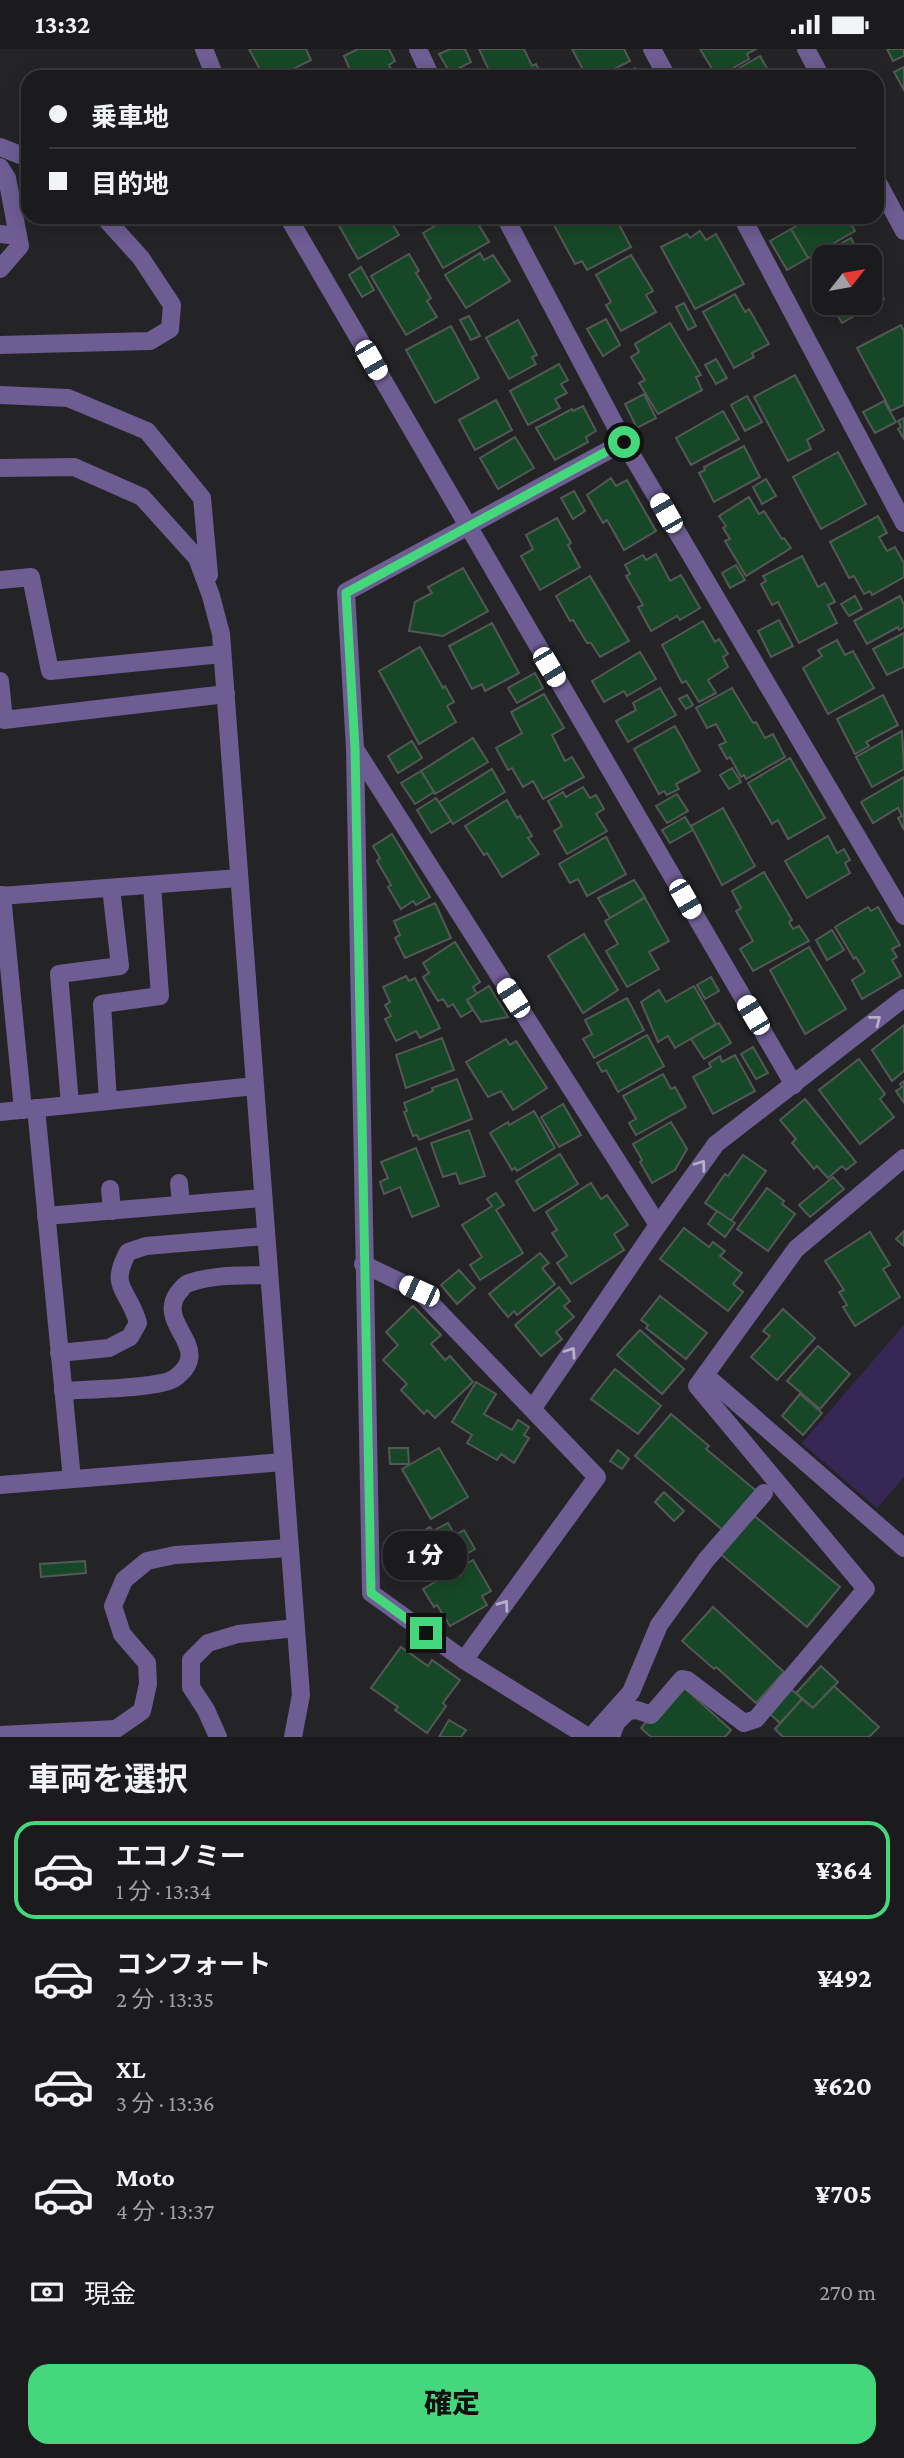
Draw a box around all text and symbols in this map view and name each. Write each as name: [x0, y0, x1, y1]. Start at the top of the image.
text: 13:32: [35, 10, 90, 39]
text: 乗車地: [91, 103, 169, 132]
text: 目的地: [91, 170, 169, 199]
north arrow: [812, 245, 882, 315]
map controls: [812, 245, 882, 315]
car: [352, 337, 391, 383]
route start: [608, 426, 640, 458]
car: [647, 490, 686, 536]
car: [530, 644, 569, 690]
car: [666, 876, 705, 922]
car: [493, 975, 534, 1021]
car: [734, 992, 773, 1038]
one-way arrow: [867, 1016, 880, 1028]
one-way arrow: [693, 1160, 705, 1173]
car: [396, 1273, 443, 1309]
one-way arrow: [563, 1346, 576, 1359]
callout: 1 分: [384, 1531, 468, 1581]
text: 1 分: [407, 1542, 443, 1568]
one-way arrow: [496, 1600, 508, 1613]
route end: [410, 1617, 442, 1649]
text: 車両を選択: [28, 1761, 188, 1797]
icon: car: [32, 1839, 95, 1902]
text: エコノミー: [116, 1842, 246, 1871]
text: ¥364: [816, 1856, 872, 1885]
text: 1 分 · 13:34: [116, 1878, 212, 1904]
icon: car: [32, 1947, 95, 2010]
text: コンフォート: [116, 1950, 271, 1979]
text: ¥492: [817, 1964, 872, 1993]
text: 2 分 · 13:35: [116, 1986, 214, 2012]
icon: car: [32, 2055, 95, 2118]
text: XL: [116, 2055, 145, 2084]
text: ¥620: [813, 2072, 872, 2101]
text: 3 分 · 13:36: [116, 2090, 215, 2116]
icon: car: [32, 2163, 95, 2226]
text: Moto: [116, 2163, 175, 2192]
text: ¥705: [815, 2180, 872, 2209]
text: 4 分 · 13:37: [116, 2198, 214, 2224]
icon: cash: [28, 2273, 66, 2311]
text: 270 m: [819, 2279, 876, 2305]
text: 現金: [84, 2280, 136, 2309]
button: 確定: [28, 2364, 876, 2444]

